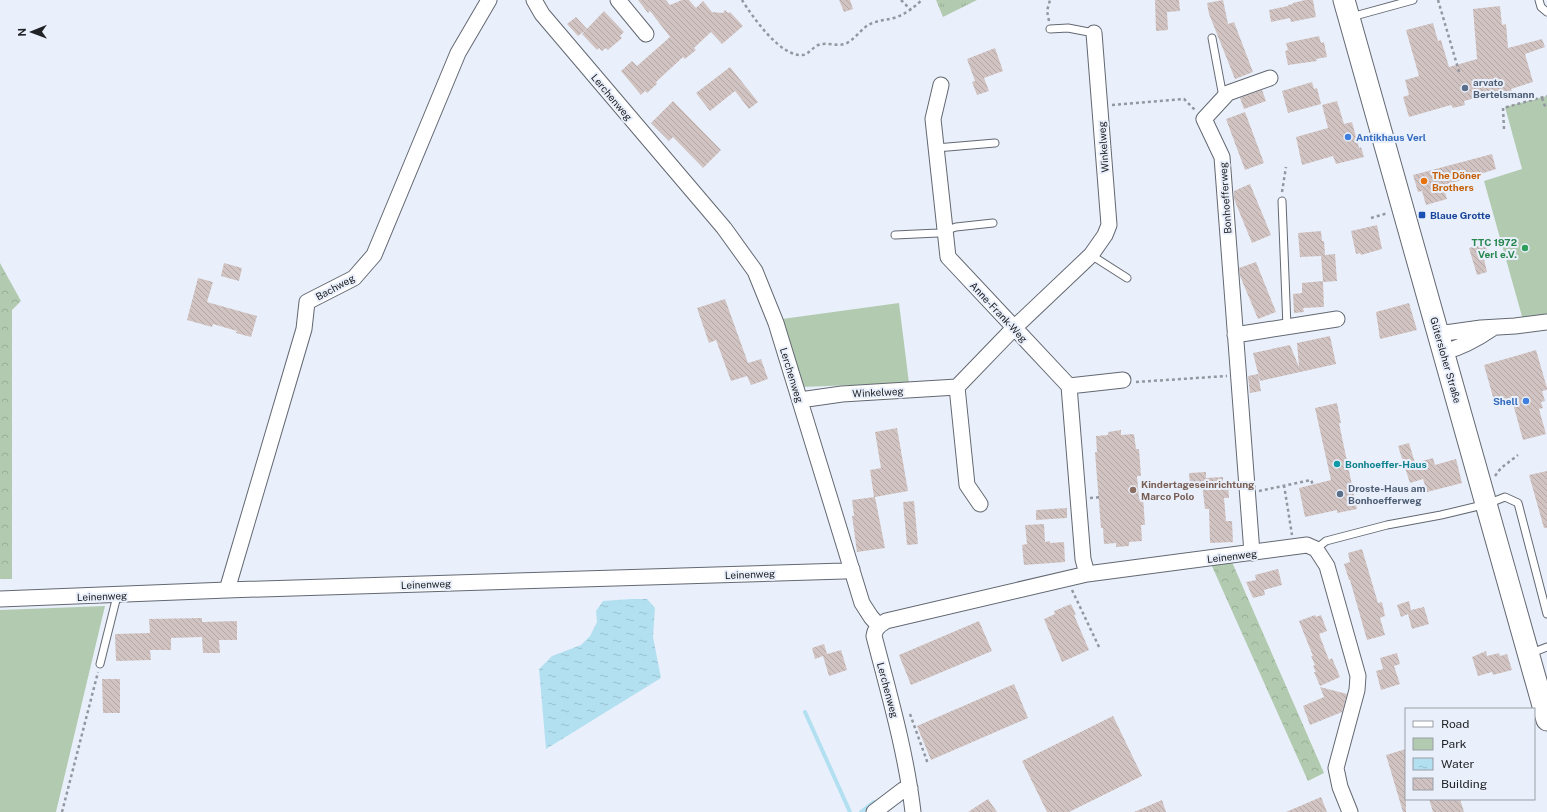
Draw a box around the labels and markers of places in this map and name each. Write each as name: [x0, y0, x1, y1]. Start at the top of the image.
place label: arvato Bertelsmann: [1473, 76, 1534, 100]
marker: arvato Bertelsmann: [1460, 83, 1470, 93]
place label: Antikhaus Verl: [1356, 131, 1426, 143]
marker: Antikhaus Verl: [1343, 132, 1353, 142]
place label: The Döner Brothers: [1432, 169, 1481, 193]
marker: The Döner Brothers: [1419, 176, 1429, 186]
place label: Blaue Grotte: [1430, 209, 1491, 221]
marker: Blaue Grotte: [1417, 210, 1427, 220]
place label: TTC 1972 Verl e.V.: [1472, 236, 1517, 260]
marker: TTC 1972 Verl e.V.: [1520, 243, 1530, 253]
place label: Shell: [1493, 395, 1518, 407]
marker: Shell: [1521, 396, 1531, 406]
place label: Bonhoeffer-Haus: [1345, 458, 1427, 470]
marker: Bonhoeffer-Haus: [1332, 459, 1342, 469]
place label: Kindertageseinrichtung Marco Polo: [1141, 478, 1255, 502]
place label: Droste-Haus am Bonhoefferweg: [1348, 482, 1426, 506]
marker: Kindertageseinrichtung Marco Polo: [1128, 485, 1138, 495]
marker: Droste-Haus am Bonhoefferweg: [1335, 489, 1345, 499]

